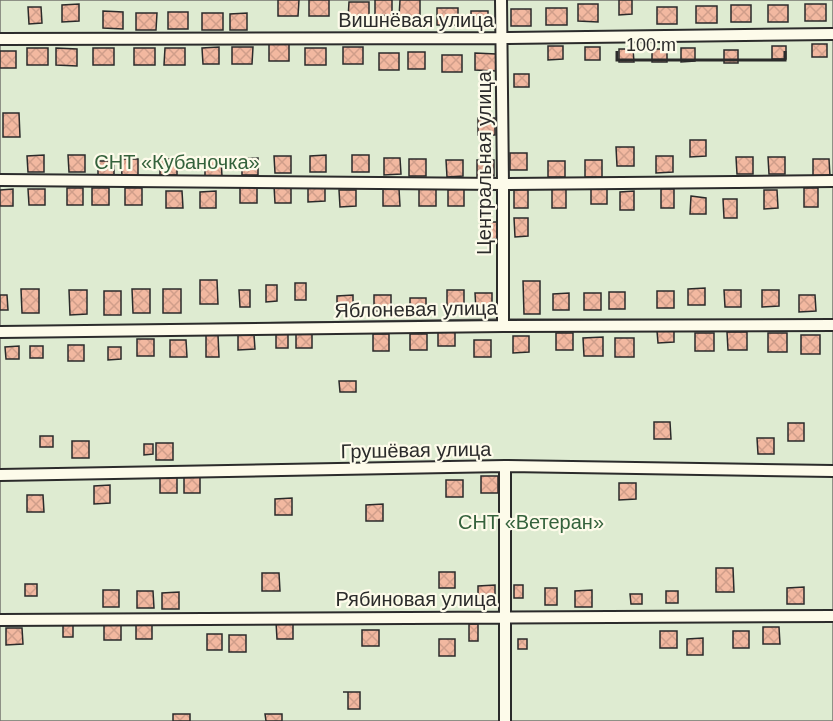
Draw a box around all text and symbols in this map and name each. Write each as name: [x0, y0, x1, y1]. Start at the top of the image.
street label: Вишнёвая улица: [338, 9, 495, 31]
scale bar: [617, 24, 785, 62]
text: 100 m: [626, 35, 676, 55]
street label: Центральная улица: [473, 70, 495, 255]
park label: СНТ «Кубаночка»: [94, 151, 260, 173]
street label: Яблоневая улица: [334, 297, 499, 321]
street label: Грушёвая улица: [340, 438, 492, 462]
park label: СНТ «Ветеран»: [458, 511, 604, 533]
street label: Рябиновая улица: [335, 588, 497, 610]

